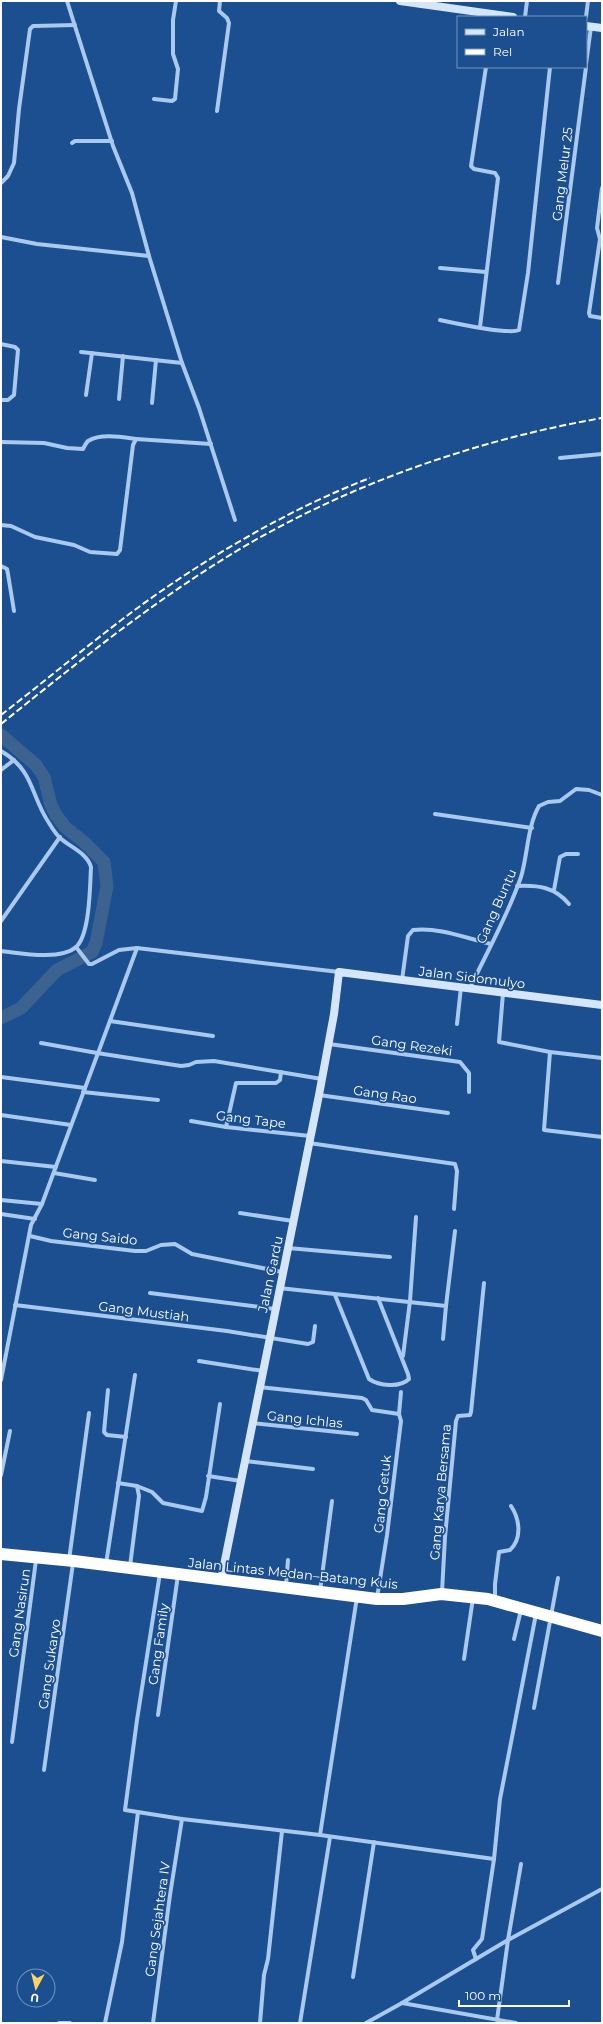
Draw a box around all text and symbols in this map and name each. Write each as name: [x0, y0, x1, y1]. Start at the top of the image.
legend: [457, 16, 587, 68]
text: Jalan: [492, 24, 525, 39]
text: Rel: [493, 44, 512, 59]
street label: Gang Melur 25: [548, 126, 576, 222]
street label: Gang Buntu: [472, 866, 520, 946]
street label: Jalan Sidomulyo: [417, 962, 526, 991]
street label: Gang Rezeki: [370, 1031, 454, 1059]
street label: Gang Rao: [352, 1082, 418, 1106]
street label: Gang Tape: [215, 1107, 287, 1131]
street label: Gang Saido: [62, 1224, 138, 1248]
street label: Jalan Gardu: [254, 1234, 286, 1315]
street label: Gang Mustiah: [98, 1297, 190, 1325]
street label: Gang Ichlas: [266, 1407, 344, 1431]
street label: Gang Karya Bersama: [426, 1423, 454, 1561]
street label: Gang Getuk: [370, 1454, 394, 1534]
street label: Jalan Lintas Medan–Batang Kuis: [186, 1554, 399, 1592]
street label: Gang Nasirun: [5, 1568, 33, 1658]
street label: Gang Family: [144, 1601, 172, 1686]
street label: Gang Sukaryo: [35, 1618, 63, 1710]
street label: Gang Sejahtera IV: [141, 1860, 173, 1978]
north arrow: [16, 1968, 56, 2008]
scale bar: [459, 1982, 569, 2008]
text: 100 m: [465, 1988, 501, 2003]
text: U: [30, 1990, 40, 2005]

